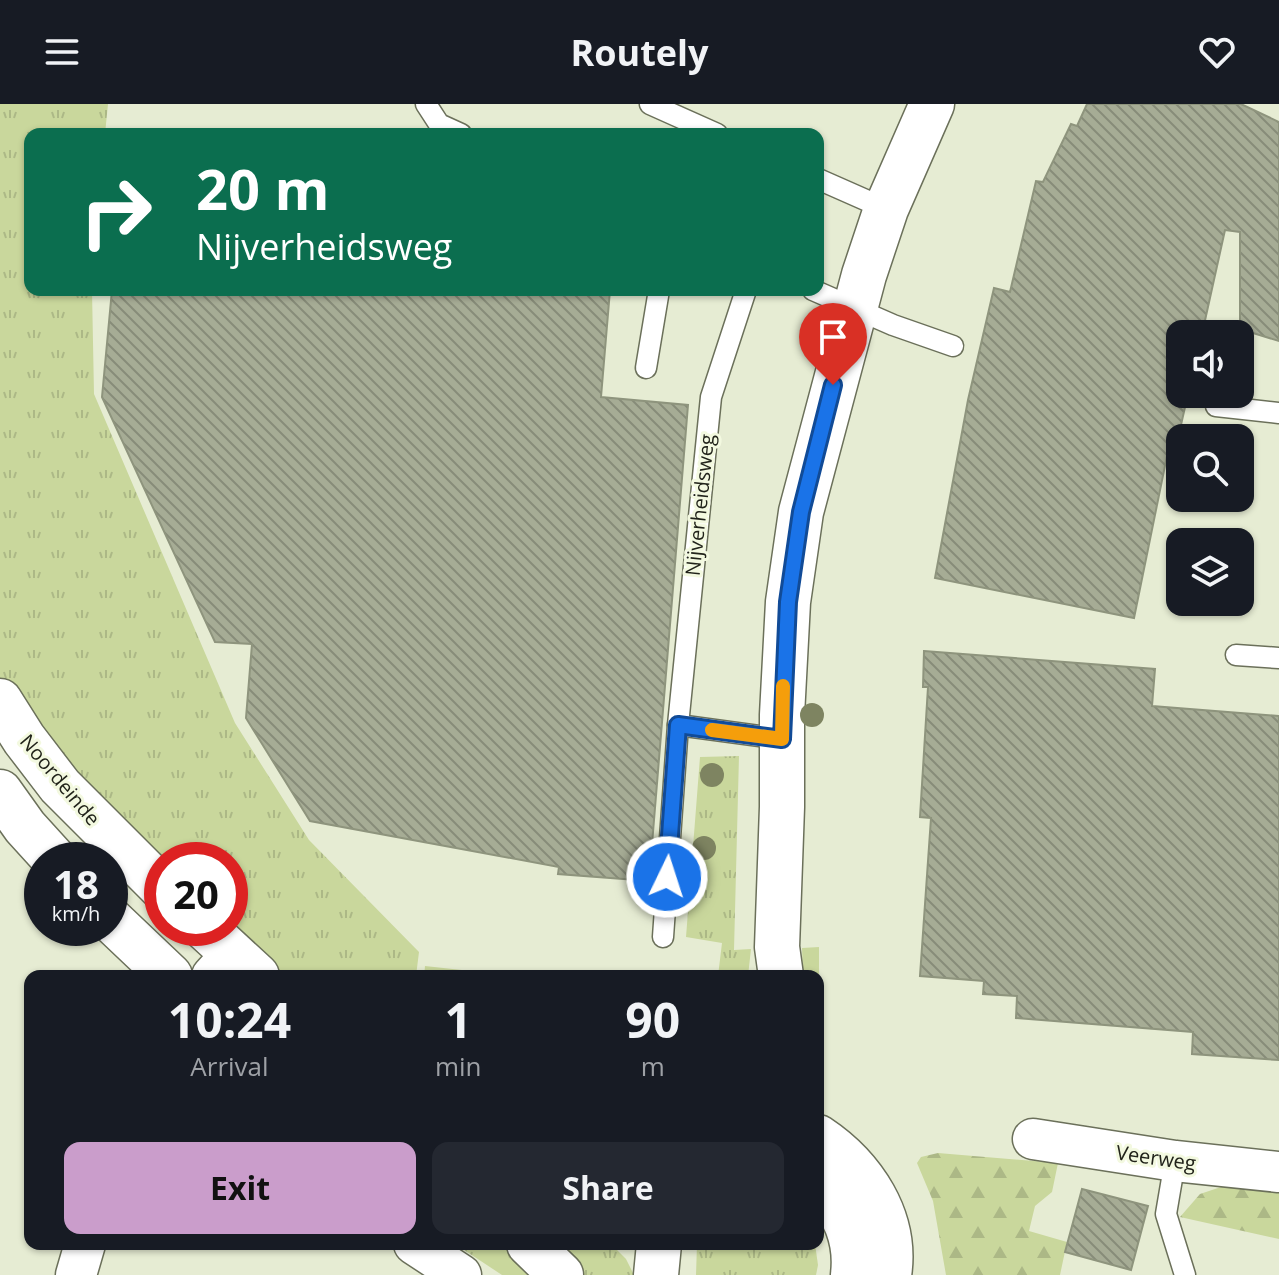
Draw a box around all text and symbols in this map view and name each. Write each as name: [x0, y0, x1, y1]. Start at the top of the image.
text: Routely: [570, 28, 709, 77]
icon: menu: [40, 30, 84, 74]
icon: heart: [1195, 30, 1239, 74]
text: 20 m: [196, 150, 330, 226]
icon: right: [64, 160, 168, 264]
text: Nijverheidsweg: [196, 222, 452, 271]
pin: [799, 303, 867, 385]
icon: arrive: [811, 315, 855, 359]
map controls: [1166, 320, 1254, 616]
button: sound: [1166, 320, 1254, 408]
button: search: [1166, 424, 1254, 512]
street label: Nijverheidsweg: [679, 433, 720, 577]
button: layers: [1166, 528, 1254, 616]
street label: Noordeinde: [14, 728, 107, 831]
position arrow: [625, 835, 709, 919]
speed limit sign: 20: [144, 842, 248, 946]
text: 18: [53, 856, 99, 911]
text: km/h: [52, 900, 100, 927]
text: 10:24: [168, 987, 291, 1052]
text: 1: [445, 987, 472, 1052]
text: 90: [625, 987, 680, 1052]
text: Arrival: [190, 1048, 269, 1084]
text: min: [435, 1048, 482, 1084]
text: m: [641, 1048, 665, 1084]
street label: Veerweg: [1115, 1139, 1198, 1176]
button: Exit: [64, 1142, 416, 1234]
button: Share: [432, 1142, 784, 1234]

